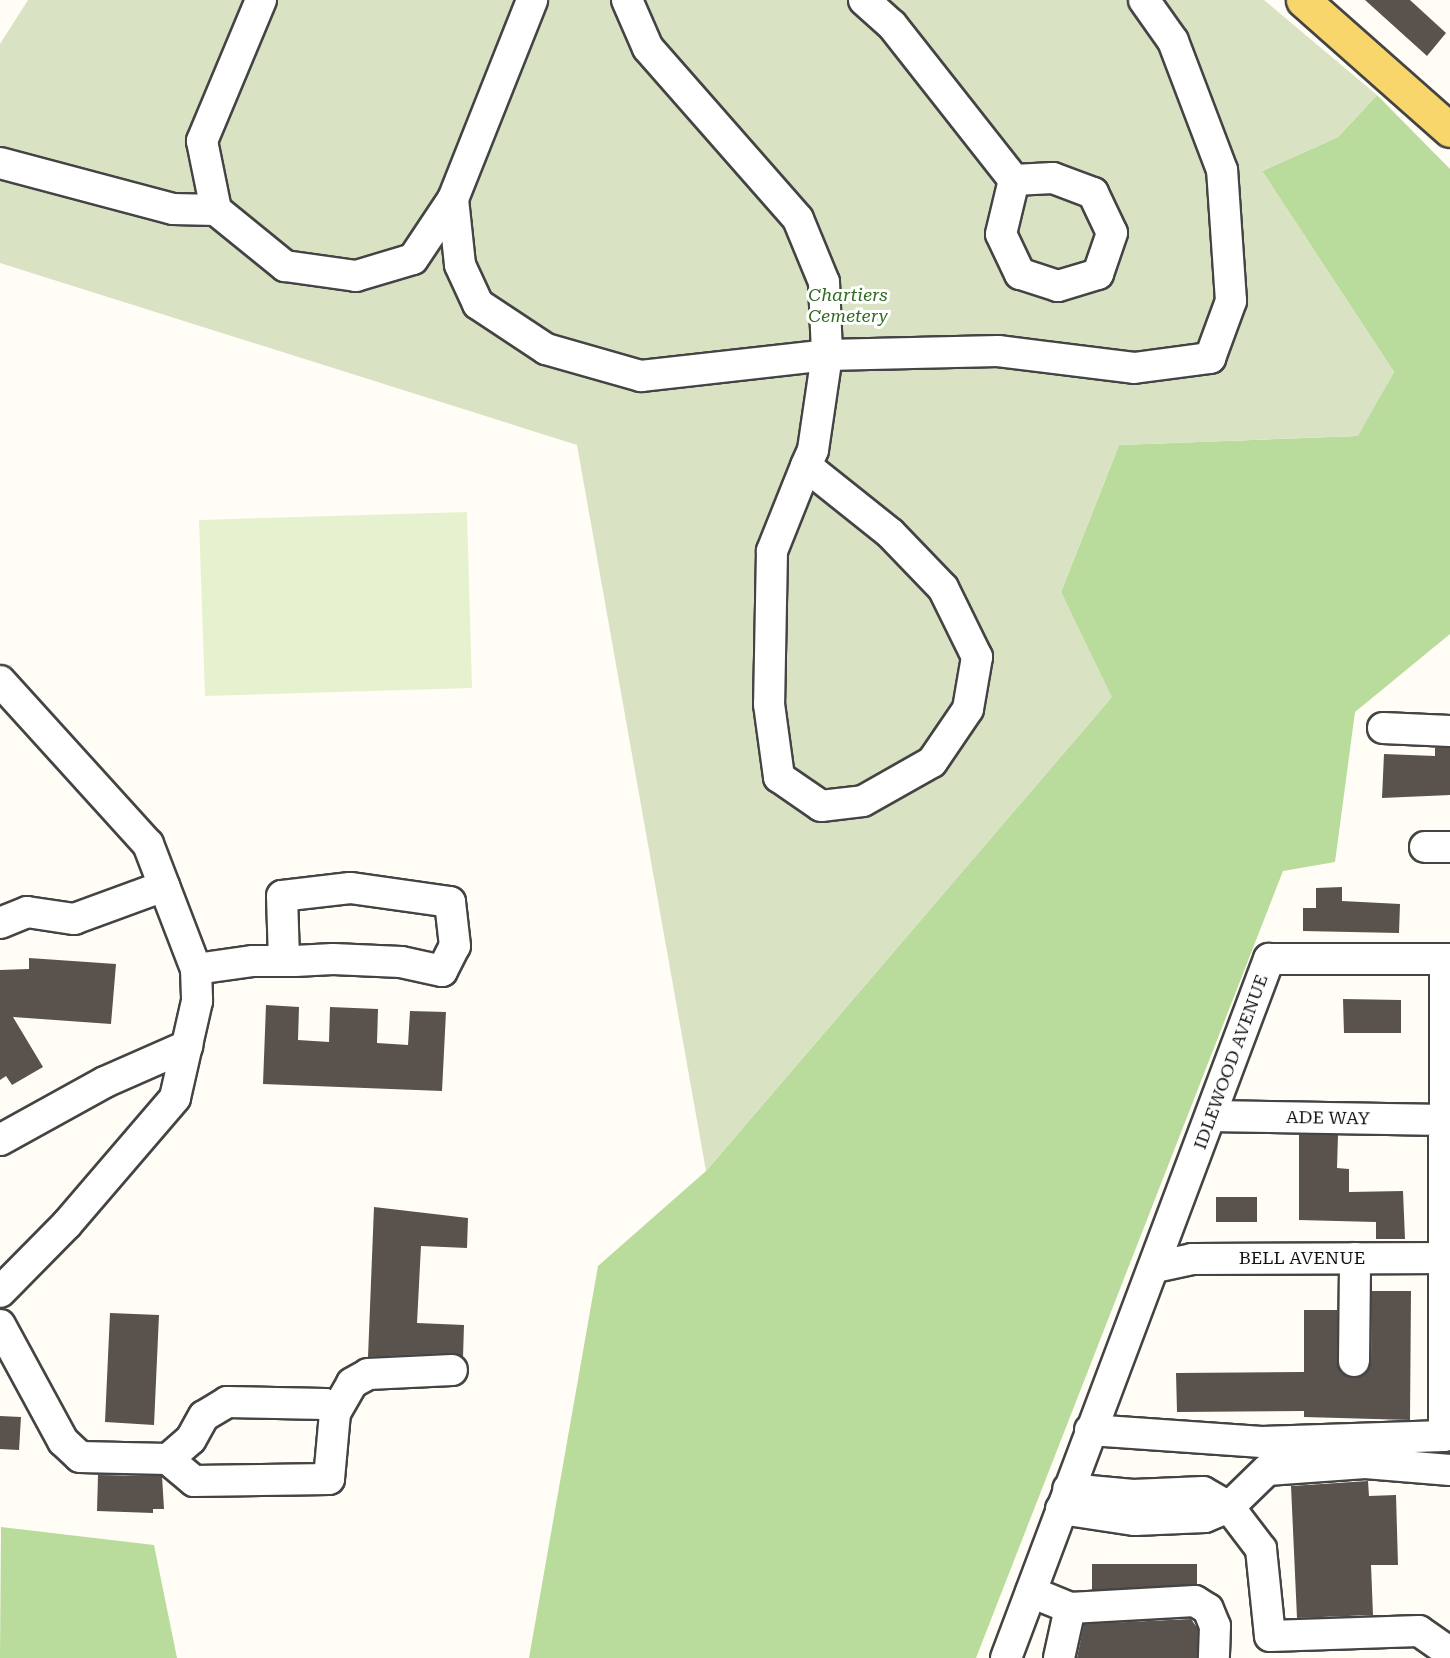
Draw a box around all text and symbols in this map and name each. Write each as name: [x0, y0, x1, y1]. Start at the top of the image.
park label: Chartiers Cemetery: [808, 285, 888, 328]
street label: IDLEWOOD AVENUE: [1189, 972, 1273, 1152]
street label: ADE WAY: [1286, 1106, 1370, 1130]
street label: BELL AVENUE: [1239, 1247, 1365, 1269]

